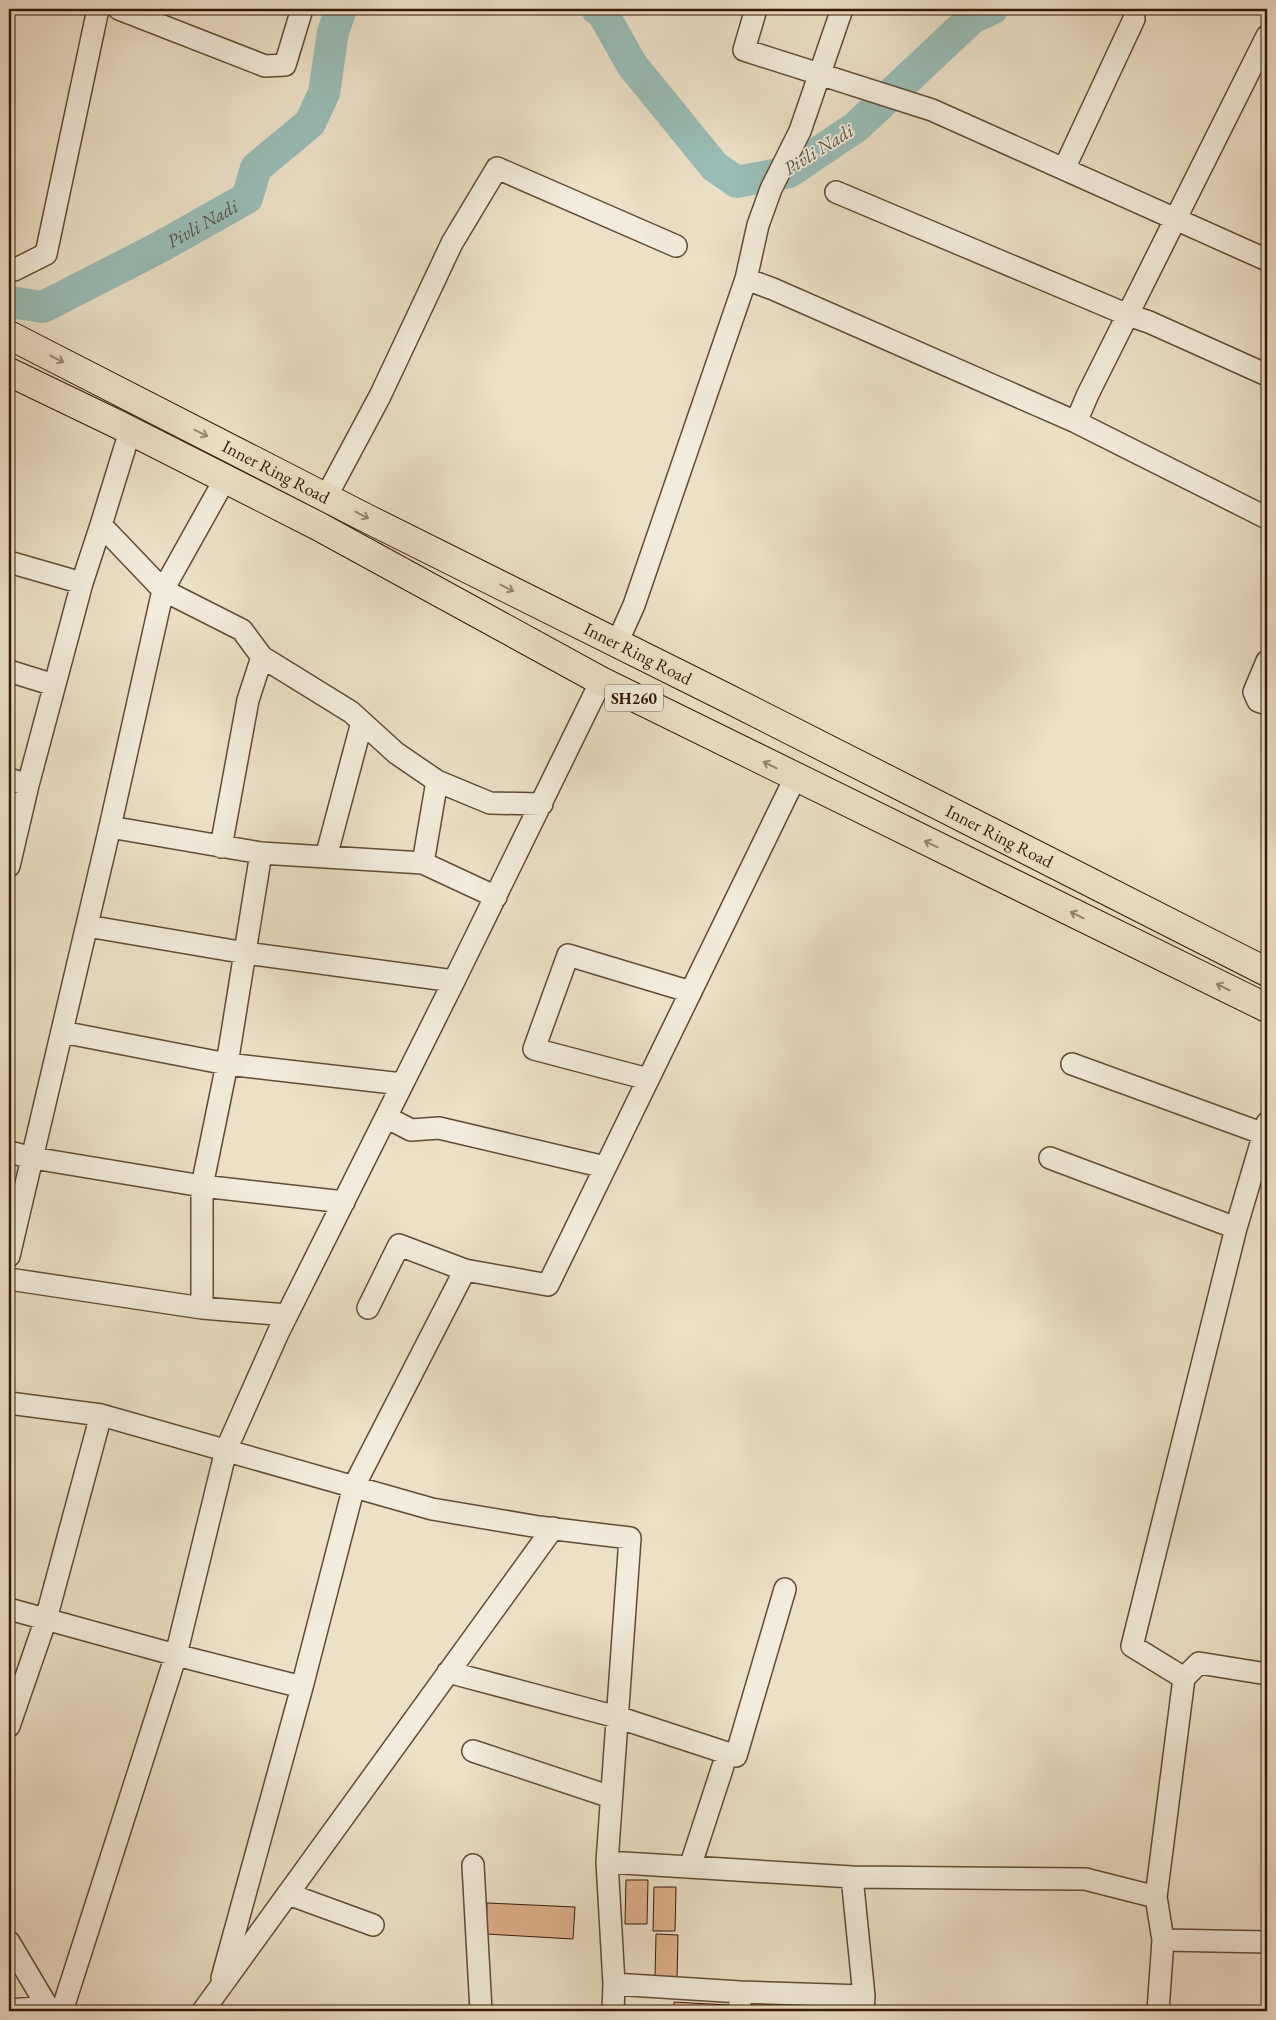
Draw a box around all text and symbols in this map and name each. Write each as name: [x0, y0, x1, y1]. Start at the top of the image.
water label: Pivli Nadi: [778, 117, 859, 181]
water label: Pivli Nadi: [162, 193, 244, 254]
one-way arrow: [49, 355, 64, 364]
one-way arrow: [194, 428, 209, 438]
street label: Inner Ring Road: [219, 434, 335, 509]
one-way arrow: [354, 510, 369, 520]
one-way arrow: [499, 584, 514, 593]
street label: Inner Ring Road: [580, 617, 697, 690]
road number: SH260: [605, 684, 663, 711]
one-way arrow: [762, 760, 777, 770]
street label: Inner Ring Road: [942, 799, 1058, 873]
one-way arrow: [924, 839, 939, 848]
one-way arrow: [1070, 910, 1085, 920]
one-way arrow: [1216, 982, 1231, 992]

